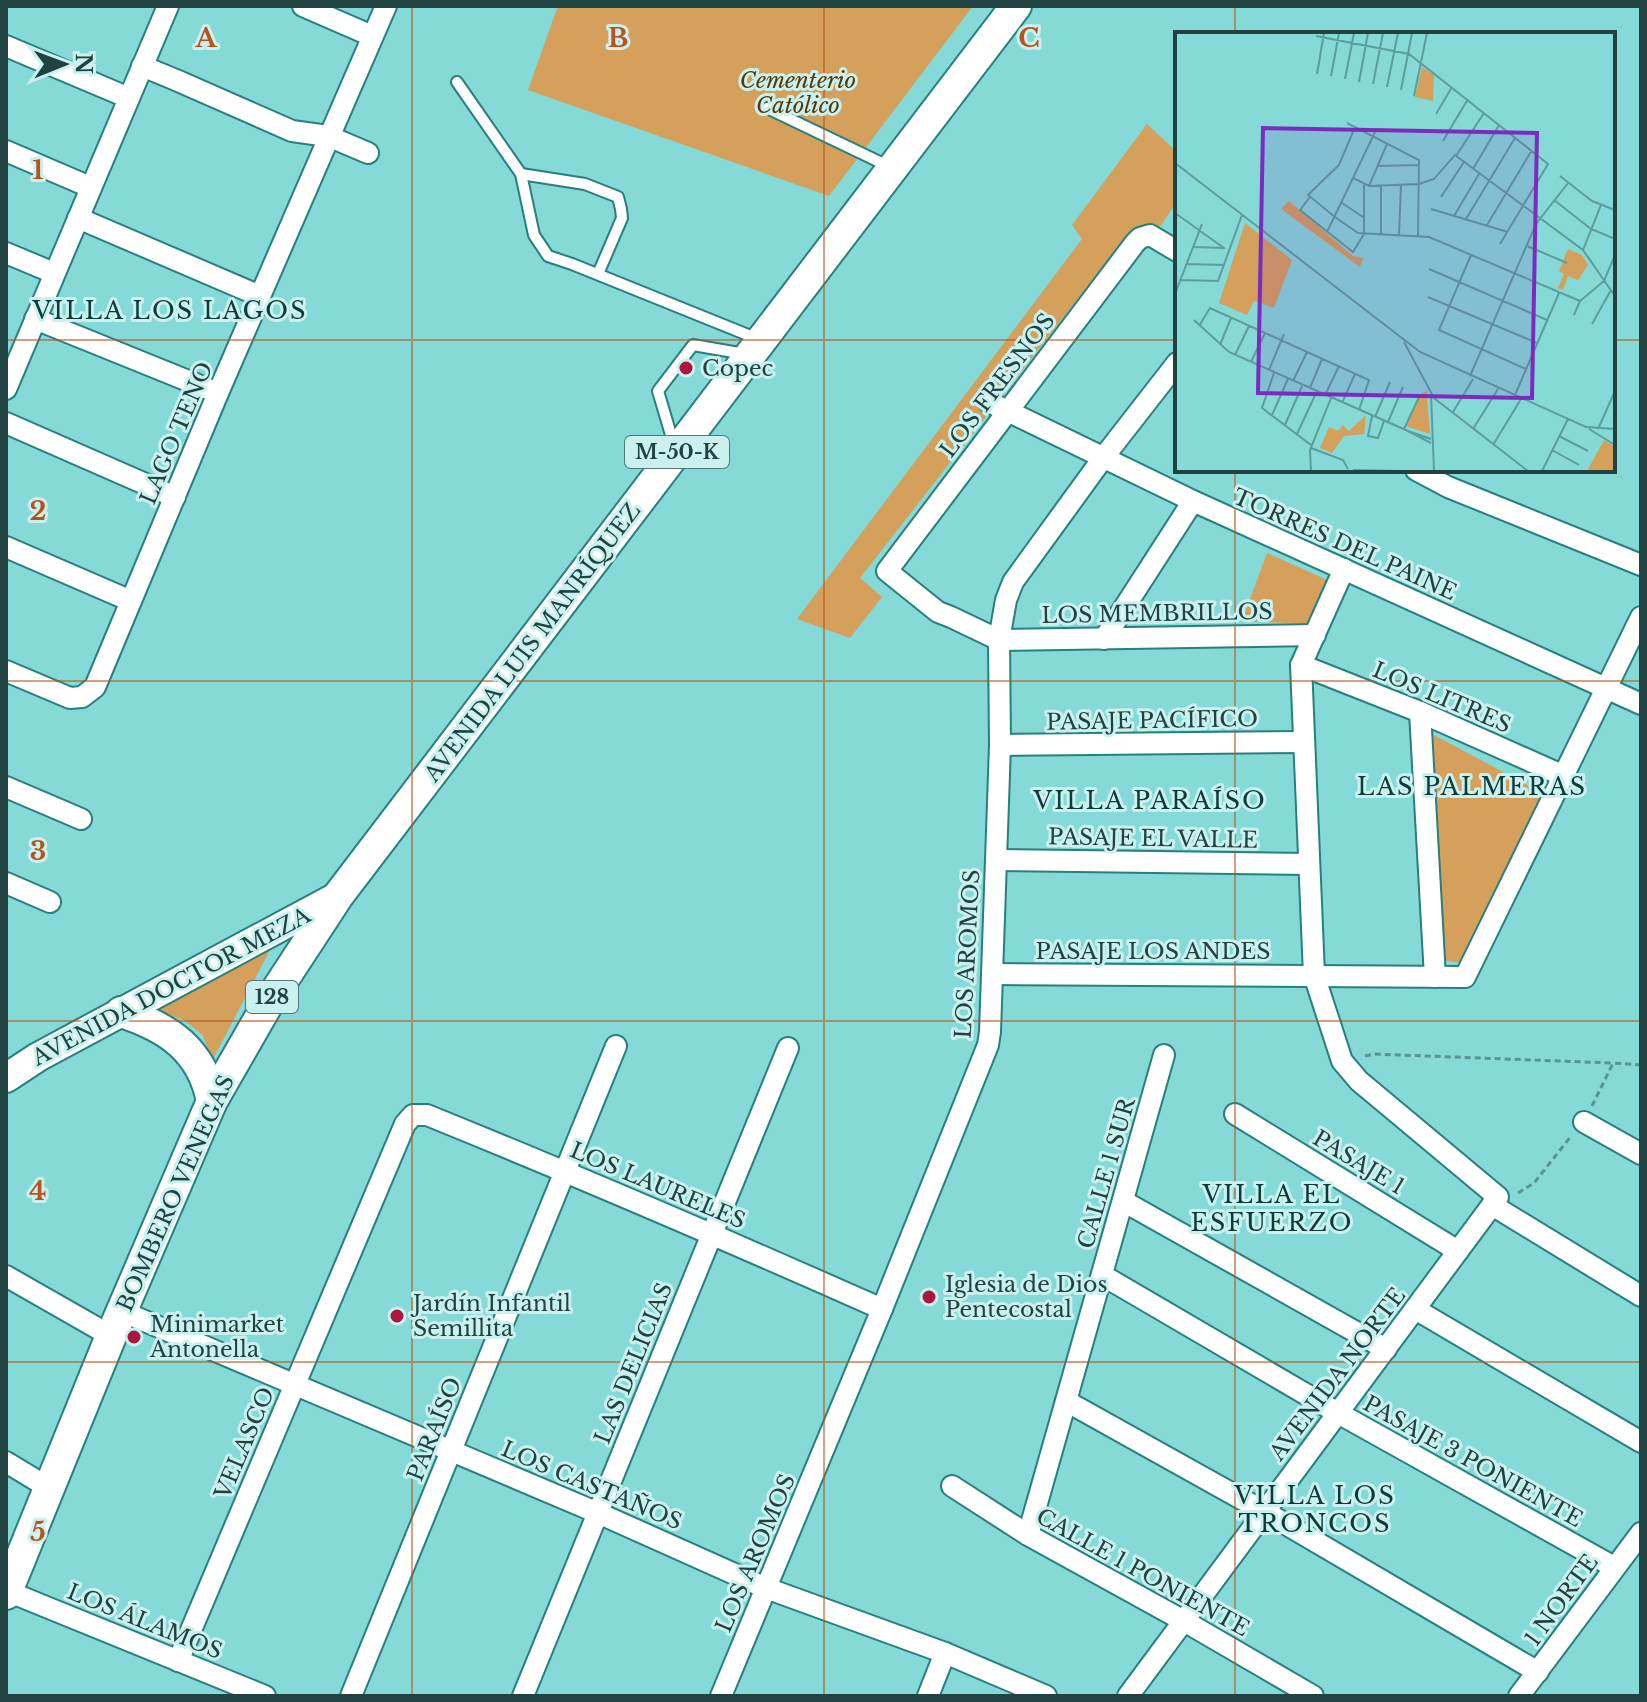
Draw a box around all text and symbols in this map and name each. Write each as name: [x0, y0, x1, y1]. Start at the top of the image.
text: A: [194, 22, 217, 54]
text: B: [608, 22, 628, 54]
text: C: [1018, 22, 1040, 54]
north arrow: [24, 24, 104, 104]
inset map: [1175, 32, 1615, 472]
text: N: [70, 53, 97, 75]
park label: Cementerio Católico: [740, 67, 856, 119]
text: 1: [32, 154, 44, 186]
district label: VILLA LOS LAGOS: [31, 296, 308, 325]
street label: LOS FRESNOS: [934, 308, 1061, 463]
place label: Copec: [702, 355, 774, 382]
street label: LAGO TENO: [134, 358, 219, 508]
marker: Copec: [677, 359, 695, 377]
road number: M-50-K: [625, 436, 729, 468]
street label: TORRES DEL PAINE: [1229, 483, 1461, 606]
text: 2: [30, 495, 46, 527]
street label: AVENIDA LUIS MANRÍQUEZ: [417, 497, 646, 788]
street label: LOS MEMBRILLOS: [1041, 598, 1273, 629]
street label: LOS LITRES: [1369, 656, 1515, 739]
street label: PASAJE PACÍFICO: [1046, 704, 1258, 736]
district label: LAS PALMERAS: [1357, 772, 1587, 801]
district label: VILLA PARAÍSO: [1032, 786, 1267, 815]
street label: PASAJE EL VALLE: [1048, 823, 1258, 854]
text: 3: [30, 835, 46, 867]
street label: LOS AROMOS: [950, 869, 985, 1039]
street label: AVENIDA DOCTOR MEZA: [27, 901, 316, 1072]
street label: PASAJE LOS ANDES: [1036, 938, 1270, 965]
road number: 128: [246, 981, 298, 1013]
street label: BOMBERO VENEGAS: [111, 1071, 240, 1316]
street label: CALLE 1 SUR: [1072, 1094, 1141, 1252]
street label: PASAJE 1: [1308, 1125, 1410, 1200]
street label: LOS LAURELES: [566, 1136, 749, 1235]
text: 4: [29, 1175, 47, 1207]
district label: VILLA EL ESFUERZO: [1190, 1180, 1354, 1237]
place label: Iglesia de Dios Pentecostal: [945, 1271, 1107, 1323]
street label: LAS DELICIAS: [589, 1279, 678, 1448]
street label: AVENIDA NORTE: [1263, 1283, 1411, 1467]
marker: Iglesia de Dios Pentecostal: [920, 1288, 938, 1306]
place label: Jardín Infantil Semillita: [410, 1290, 571, 1342]
marker: Jardín Infantil Semillita: [388, 1307, 406, 1325]
place label: Minimarket Antonella: [149, 1311, 285, 1363]
marker: Minimarket Antonella: [125, 1328, 143, 1346]
street label: PARAÍSO: [401, 1373, 467, 1485]
street label: VELASCO: [208, 1383, 280, 1504]
street label: PASAJE 3 PONIENTE: [1358, 1390, 1587, 1533]
street label: LOS CASTAÑOS: [497, 1434, 687, 1536]
street label: LOS AROMOS: [710, 1470, 801, 1636]
district label: VILLA LOS TRONCOS: [1233, 1481, 1396, 1538]
street label: CALLE 1 PONIENTE: [1032, 1503, 1254, 1642]
text: 5: [30, 1516, 46, 1548]
street label: 1 NORTE: [1519, 1549, 1604, 1651]
street label: LOS ÁLAMOS: [63, 1577, 227, 1665]

